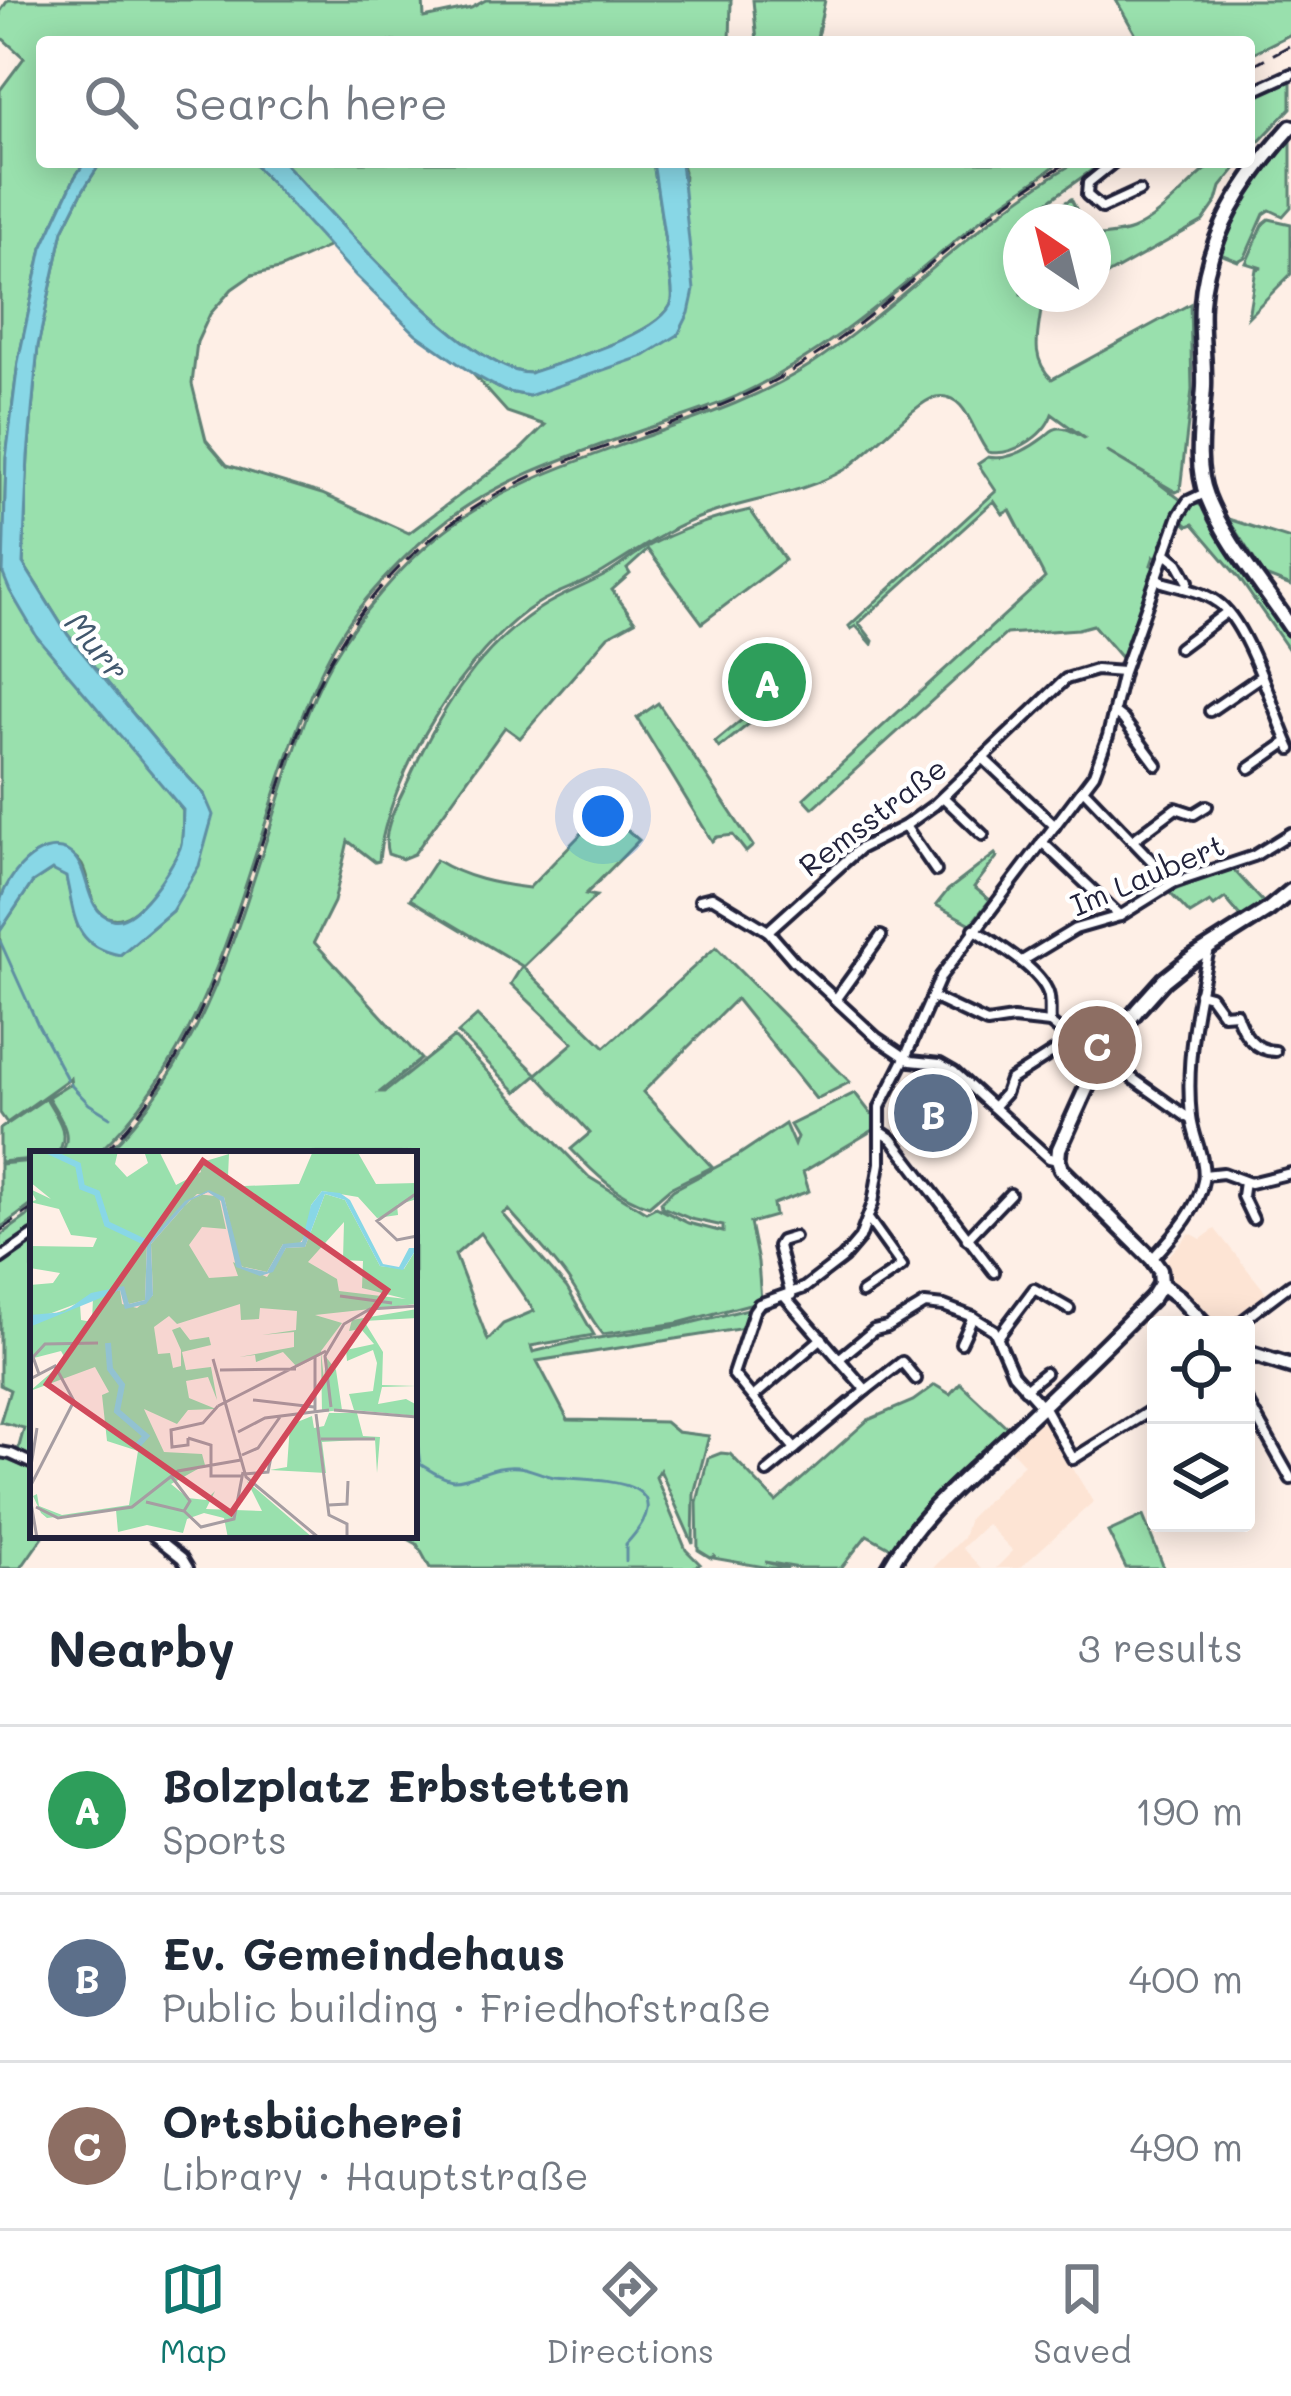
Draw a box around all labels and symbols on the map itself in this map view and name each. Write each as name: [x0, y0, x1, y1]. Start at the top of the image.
north arrow: [1003, 204, 1111, 312]
water label: Murr: [57, 602, 139, 688]
pin: A: [728, 637, 806, 727]
street label: Remsstraße: [790, 747, 954, 885]
your location: [573, 786, 633, 846]
street label: Im Laubert: [1064, 824, 1230, 924]
pin: C: [1058, 1000, 1136, 1090]
pin: B: [894, 1068, 972, 1158]
inset map: [30, 1151, 417, 1538]

